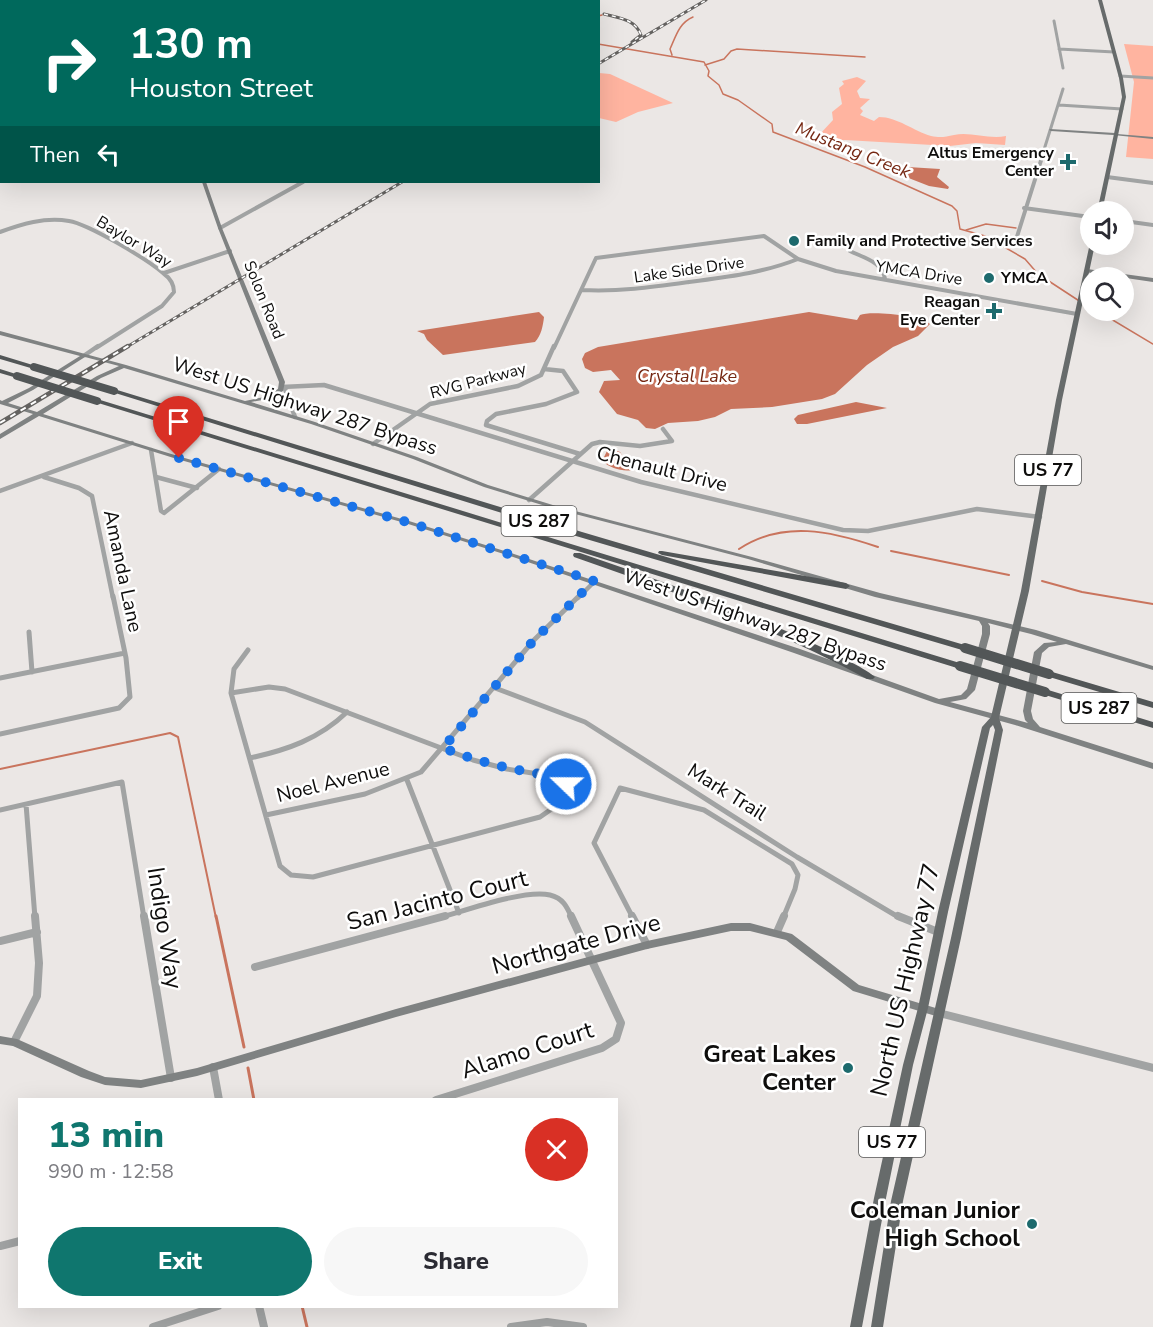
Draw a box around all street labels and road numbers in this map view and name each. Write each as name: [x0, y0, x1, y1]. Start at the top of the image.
street label: Baylor Way: [92, 211, 176, 273]
street label: Lake Side Drive: [632, 251, 746, 289]
street label: YMCA Drive: [873, 255, 964, 291]
street label: Solon Road: [238, 258, 290, 342]
street label: West US Highway 287 Bypass: [169, 350, 441, 462]
street label: RVG Parkway: [428, 357, 529, 404]
street label: Chenault Drive: [594, 440, 730, 498]
road number: US 77: [1015, 455, 1081, 485]
road number: US 287: [502, 506, 576, 536]
street label: Amanda Lane: [97, 507, 149, 635]
street label: West US Highway 287 Bypass: [620, 562, 890, 678]
road number: US 287: [1062, 693, 1136, 723]
street label: Noel Avenue: [274, 755, 392, 809]
street label: Mark Trail: [682, 757, 772, 827]
street label: North US Highway 77: [863, 860, 947, 1100]
street label: San Jacinto Court: [343, 862, 532, 938]
street label: Indigo Way: [140, 865, 191, 992]
street label: Northgate Drive: [488, 906, 664, 982]
street label: Alamo Court: [457, 1013, 598, 1086]
road number: US 77: [859, 1127, 925, 1157]

